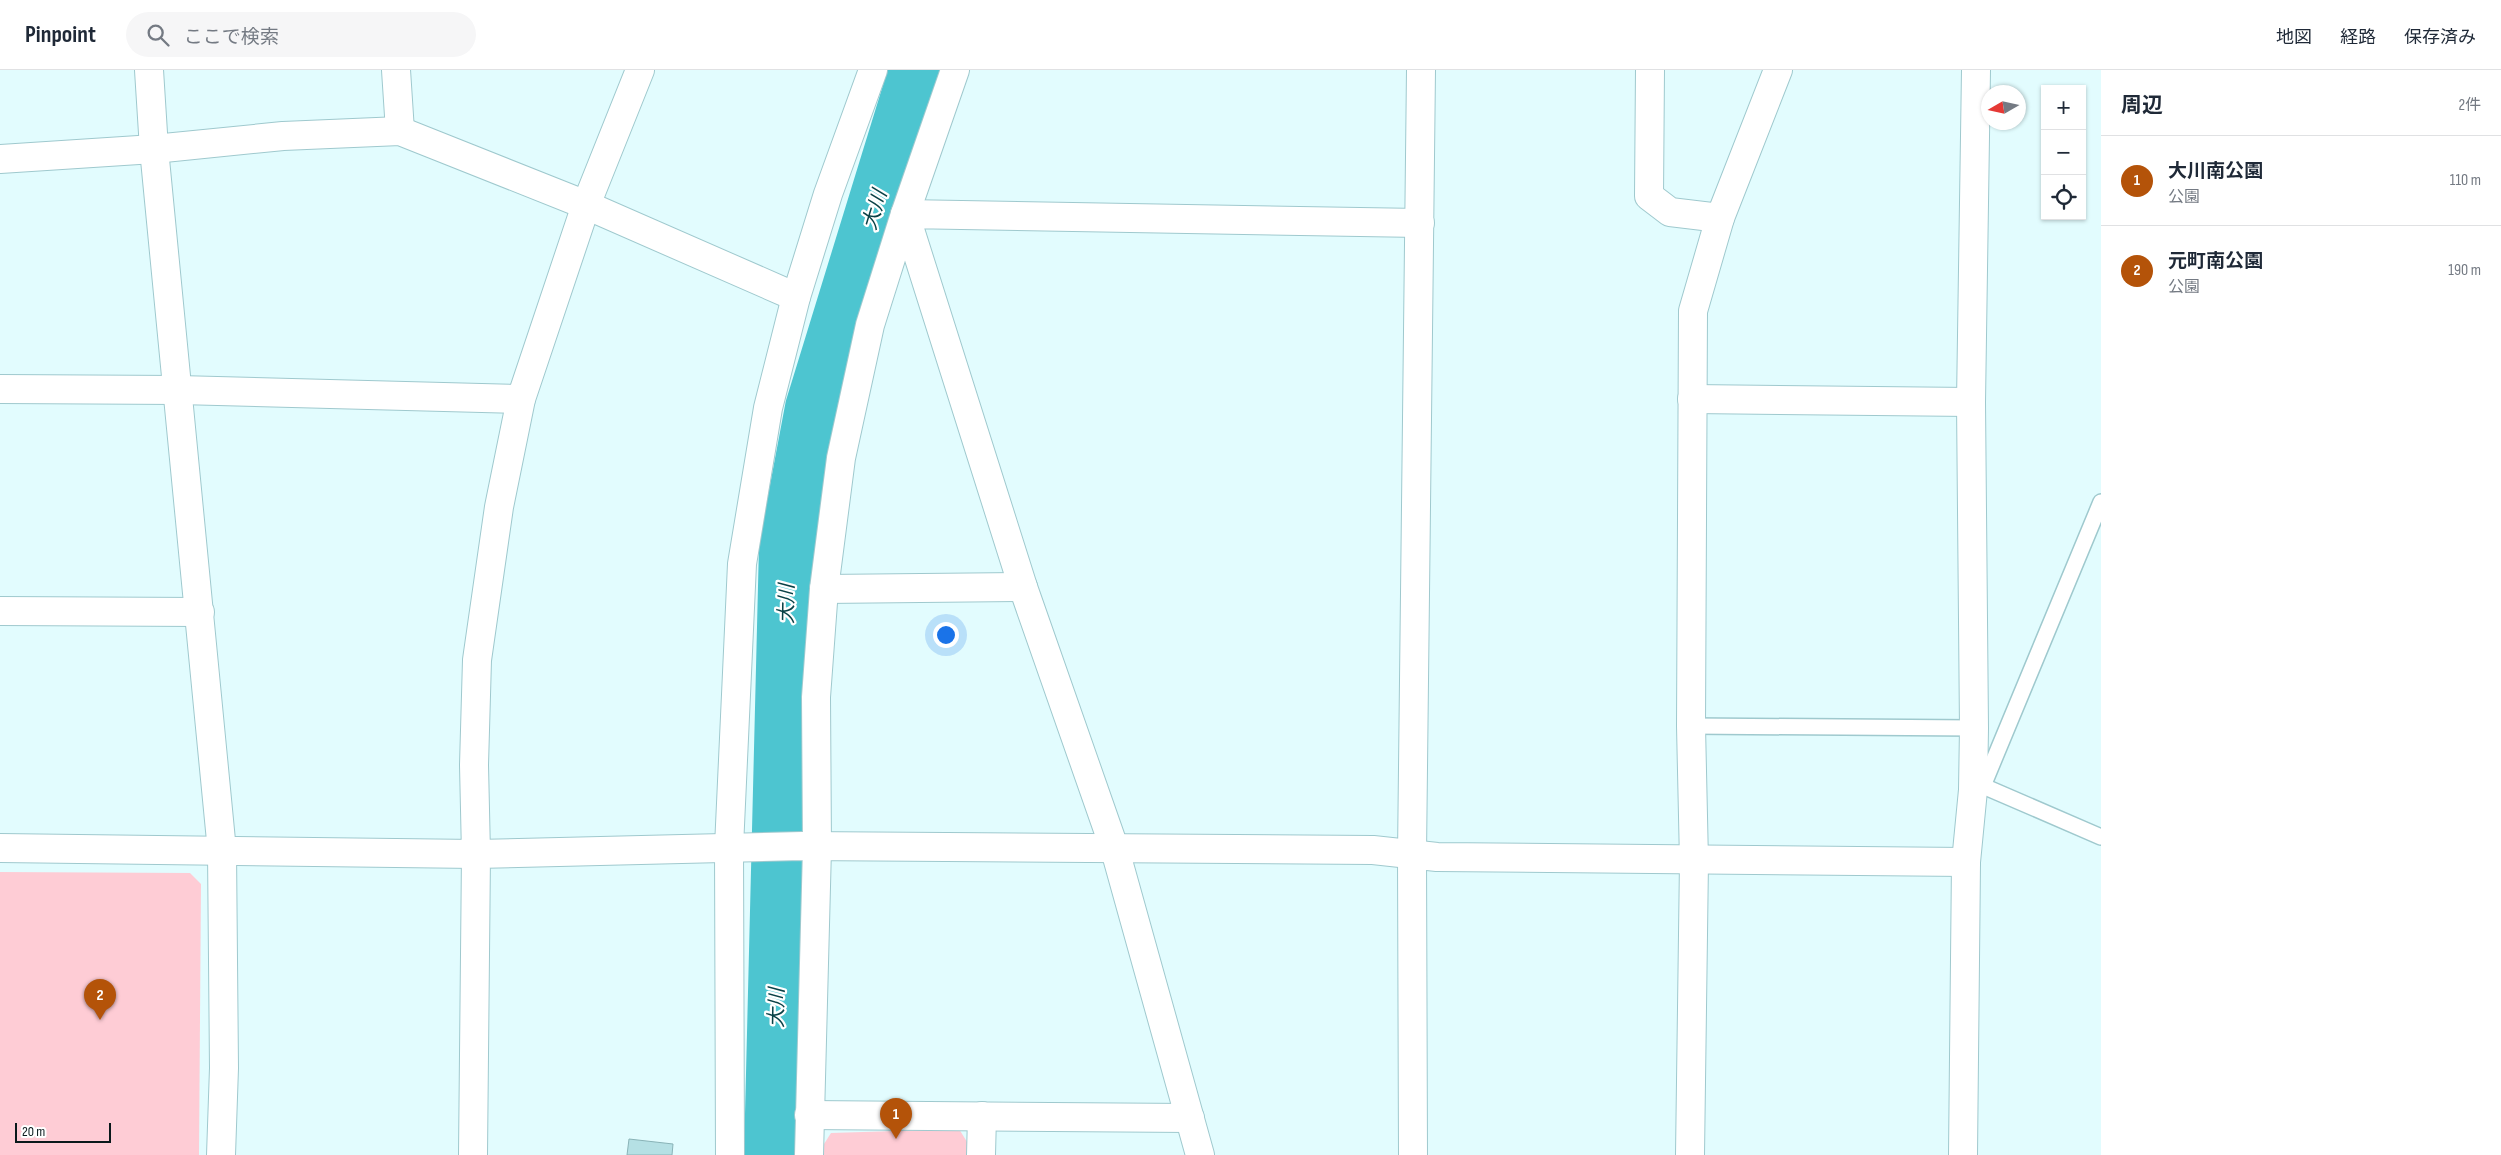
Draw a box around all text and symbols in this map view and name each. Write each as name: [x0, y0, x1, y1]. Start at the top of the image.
search box: [126, 12, 476, 57]
text: Pinpoint: [25, 20, 96, 49]
icon: search: [144, 21, 172, 49]
text: ここで検索: [184, 26, 279, 49]
text: 地図: [2276, 27, 2312, 48]
text: 経路: [2340, 27, 2376, 48]
text: 保存済み: [2404, 27, 2476, 48]
north arrow: [1981, 85, 2026, 130]
map controls: [2041, 85, 2086, 220]
button: +: [2041, 85, 2086, 130]
text: 周辺: [2121, 93, 2163, 118]
text: 2件: [2458, 96, 2481, 115]
button: −: [2041, 130, 2086, 175]
text: 大川南公園: [2168, 160, 2263, 183]
text: 1: [2134, 171, 2140, 190]
text: 110 m: [2450, 171, 2481, 190]
button: locate: [2041, 175, 2086, 220]
water label: 大川: [858, 185, 893, 233]
text: 公園: [2168, 188, 2200, 207]
text: 元町南公園: [2168, 250, 2263, 273]
text: 2: [2133, 261, 2141, 280]
text: 190 m: [2448, 261, 2481, 280]
text: 公園: [2168, 278, 2200, 297]
water label: 大川: [775, 582, 799, 624]
your location: [933, 622, 959, 648]
pin: 2: [84, 979, 116, 1020]
water label: 大川: [765, 986, 789, 1028]
pin: 1: [880, 1098, 912, 1139]
scale bar: [15, 1120, 111, 1143]
text: 20 m: [22, 1123, 45, 1140]

